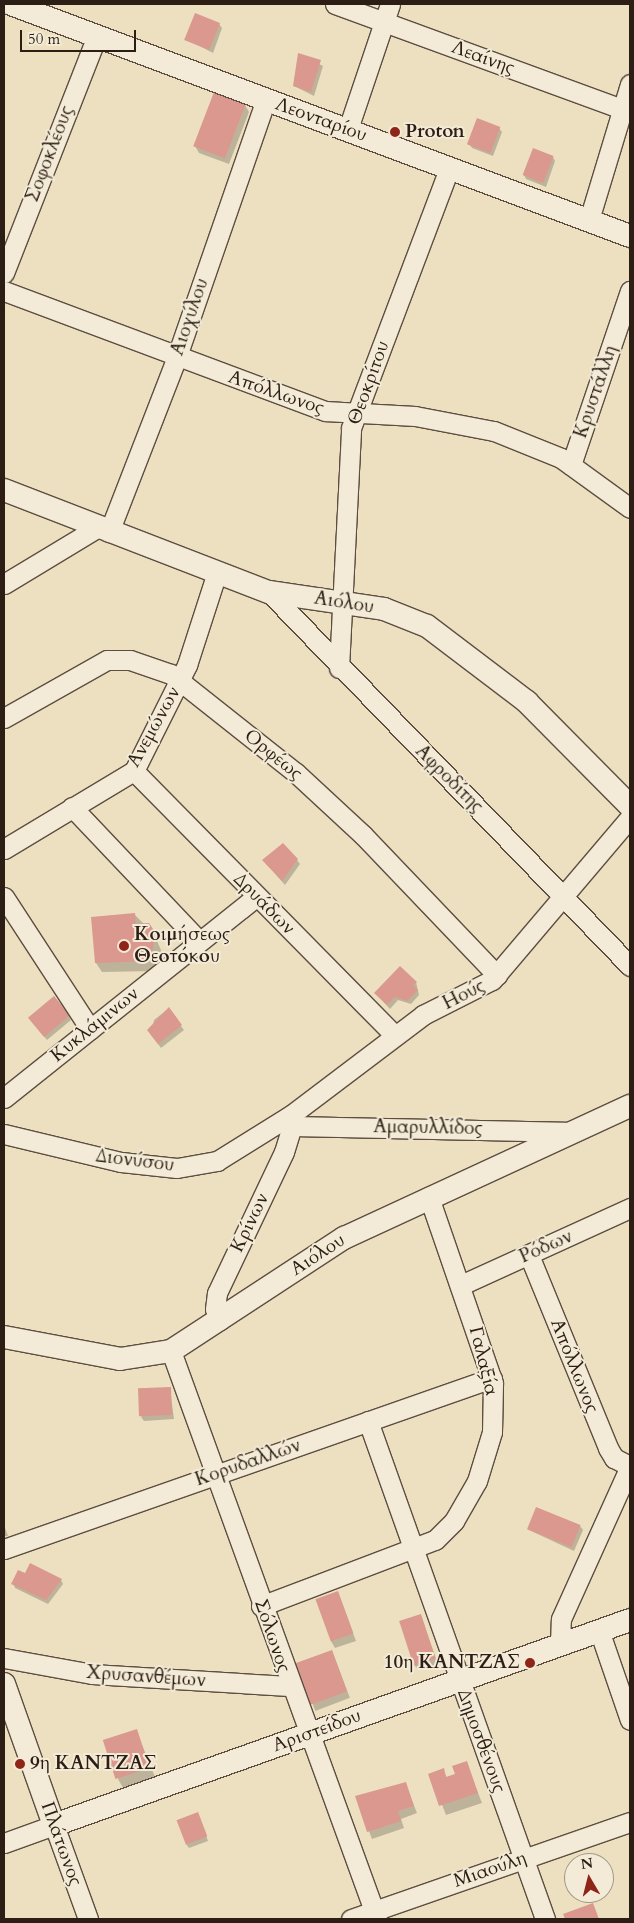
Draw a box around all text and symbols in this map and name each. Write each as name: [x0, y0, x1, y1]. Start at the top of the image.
scale bar: [22, 20, 139, 52]
text: 50 m: [28, 29, 60, 49]
street label: Λεαίνης: [448, 36, 518, 80]
street label: Λεονταρίου: [272, 93, 370, 147]
street label: Σοφοκλέους: [21, 103, 79, 205]
place label: Proton: [405, 121, 465, 143]
marker: Proton: [389, 126, 401, 138]
street label: Αιοχύλου: [166, 275, 214, 359]
street label: Θεοκρίτου: [343, 338, 395, 428]
street label: Κρυστάλλη: [570, 343, 622, 441]
street label: Απόλλωνος: [225, 366, 327, 420]
street label: Αιόλου: [313, 587, 375, 619]
street label: Ανεμώνων: [123, 683, 185, 771]
street label: Ορφέως: [239, 725, 307, 785]
street label: Αφροδίτης: [410, 740, 488, 818]
street label: Δρυάδων: [228, 868, 300, 940]
place label: Κοιμήσεως Θεοτόκου: [134, 924, 230, 968]
marker: Κοιμήσεως Θεοτόκου: [118, 940, 130, 952]
street label: Ηούς: [439, 975, 489, 1015]
street label: Κυκλάμινων: [46, 983, 144, 1067]
street label: Αμαρυλλίδος: [373, 1116, 483, 1140]
street label: Διονύσου: [95, 1145, 175, 1177]
street label: Κρίνων: [226, 1190, 274, 1256]
street label: Ρόδων: [516, 1225, 576, 1269]
street label: Αιόλου: [287, 1229, 349, 1281]
street label: Απόλλωνος: [545, 1316, 603, 1416]
street label: Γαλαξία: [463, 1324, 503, 1398]
street label: Κορυδαλλών: [192, 1434, 304, 1492]
street label: Σόλωνος: [249, 1596, 295, 1676]
place label: 10η ΚΑΝΤΖΑΣ: [384, 1652, 520, 1674]
marker: 10η ΚΑΝΤΖΑΣ: [524, 1657, 536, 1669]
street label: Χρυσανθέμων: [86, 1661, 206, 1693]
street label: Δημοσθένους: [452, 1686, 510, 1796]
street label: Αριστείδου: [270, 1704, 364, 1758]
place label: 9η ΚΑΝΤΖΑΣ: [30, 1753, 156, 1775]
marker: 9η ΚΑΝΤΖΑΣ: [14, 1758, 26, 1770]
street label: Πλάτωνος: [35, 1799, 87, 1889]
street label: Μιαούλη: [451, 1847, 529, 1893]
north arrow: [564, 1853, 614, 1903]
text: N: [580, 1853, 594, 1874]

